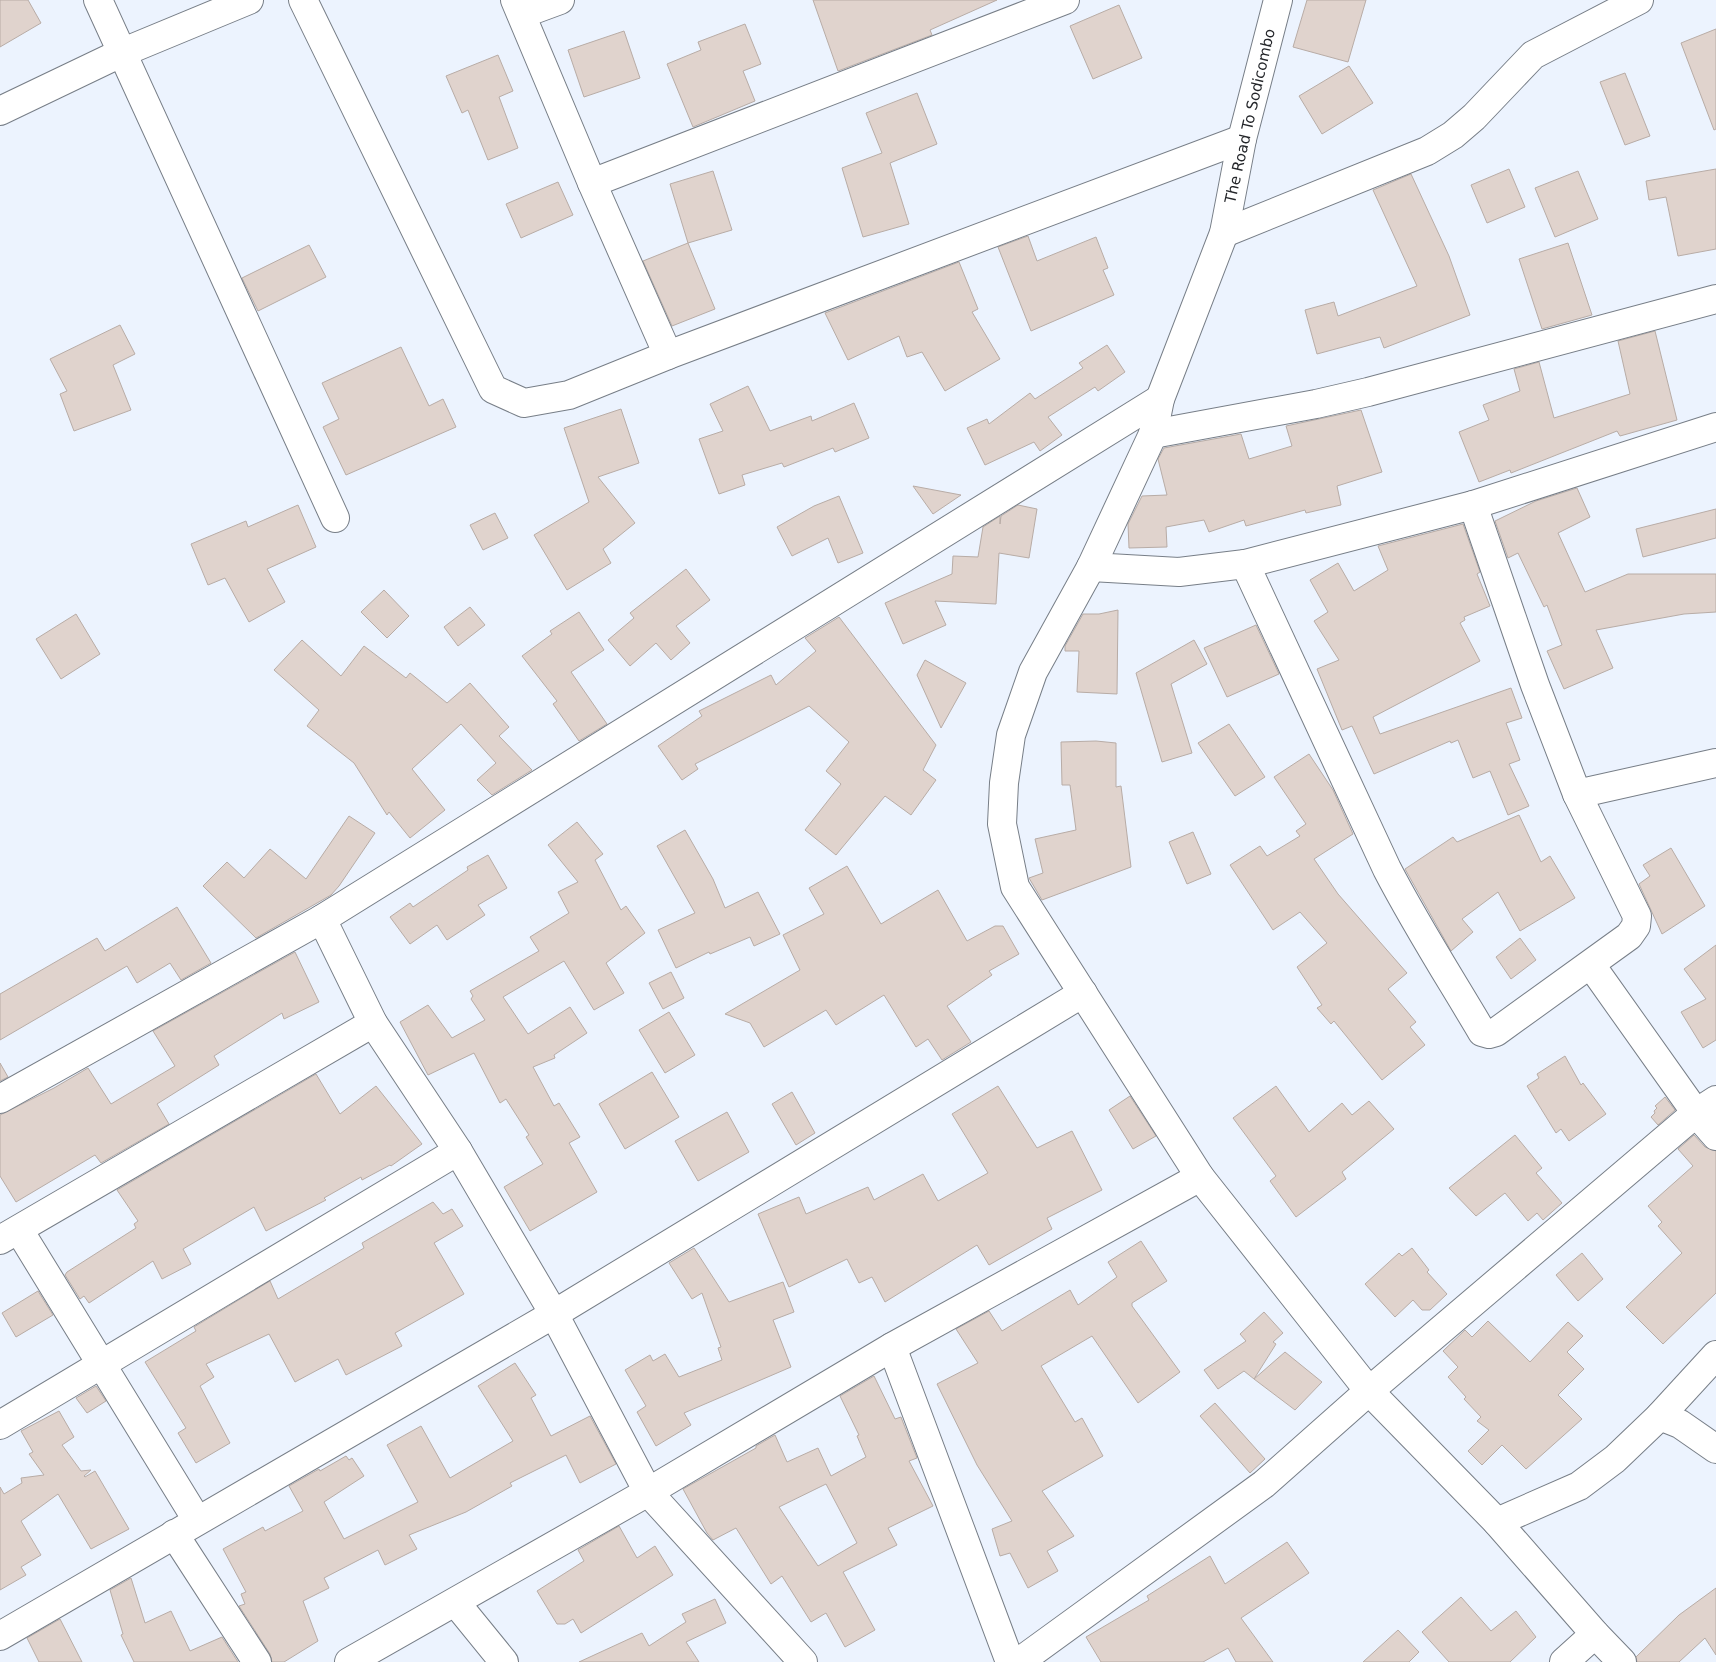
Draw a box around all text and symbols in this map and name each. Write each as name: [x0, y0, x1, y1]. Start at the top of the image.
street label: The Road To Sodicombo: [1221, 27, 1279, 206]

